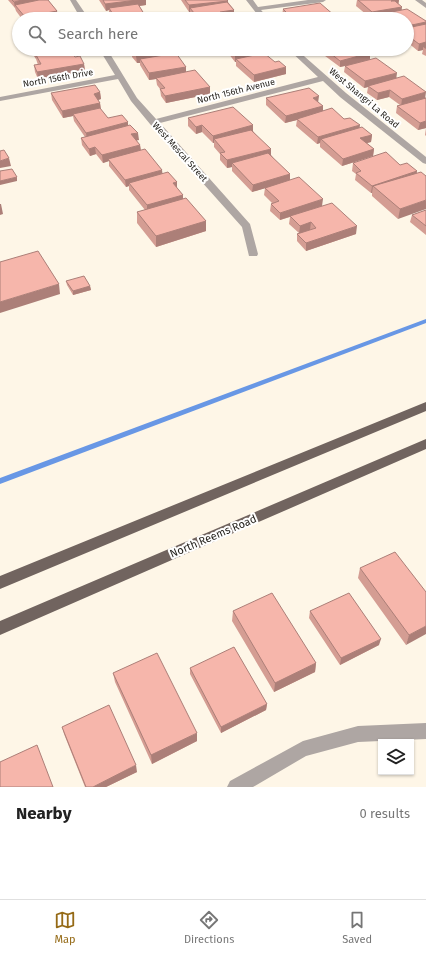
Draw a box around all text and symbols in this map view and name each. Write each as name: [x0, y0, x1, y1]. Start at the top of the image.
search box: [12, 12, 414, 56]
icon: search: [26, 23, 48, 45]
text: Search here: [58, 25, 138, 43]
street label: West Shangri La Road: [327, 66, 401, 130]
street label: North 156th Drive: [22, 67, 94, 89]
street label: North 156th Avenue: [196, 76, 276, 106]
street label: West Mescal Street: [151, 120, 210, 184]
street label: North Reems Road: [168, 512, 258, 561]
map controls: [378, 739, 414, 775]
button: layers: [378, 739, 414, 775]
text: Nearby: [16, 803, 71, 824]
text: 0 results: [359, 806, 410, 821]
tab: Map: [54, 909, 76, 946]
tab: Directions: [184, 909, 234, 946]
tab: Saved: [342, 909, 372, 946]

